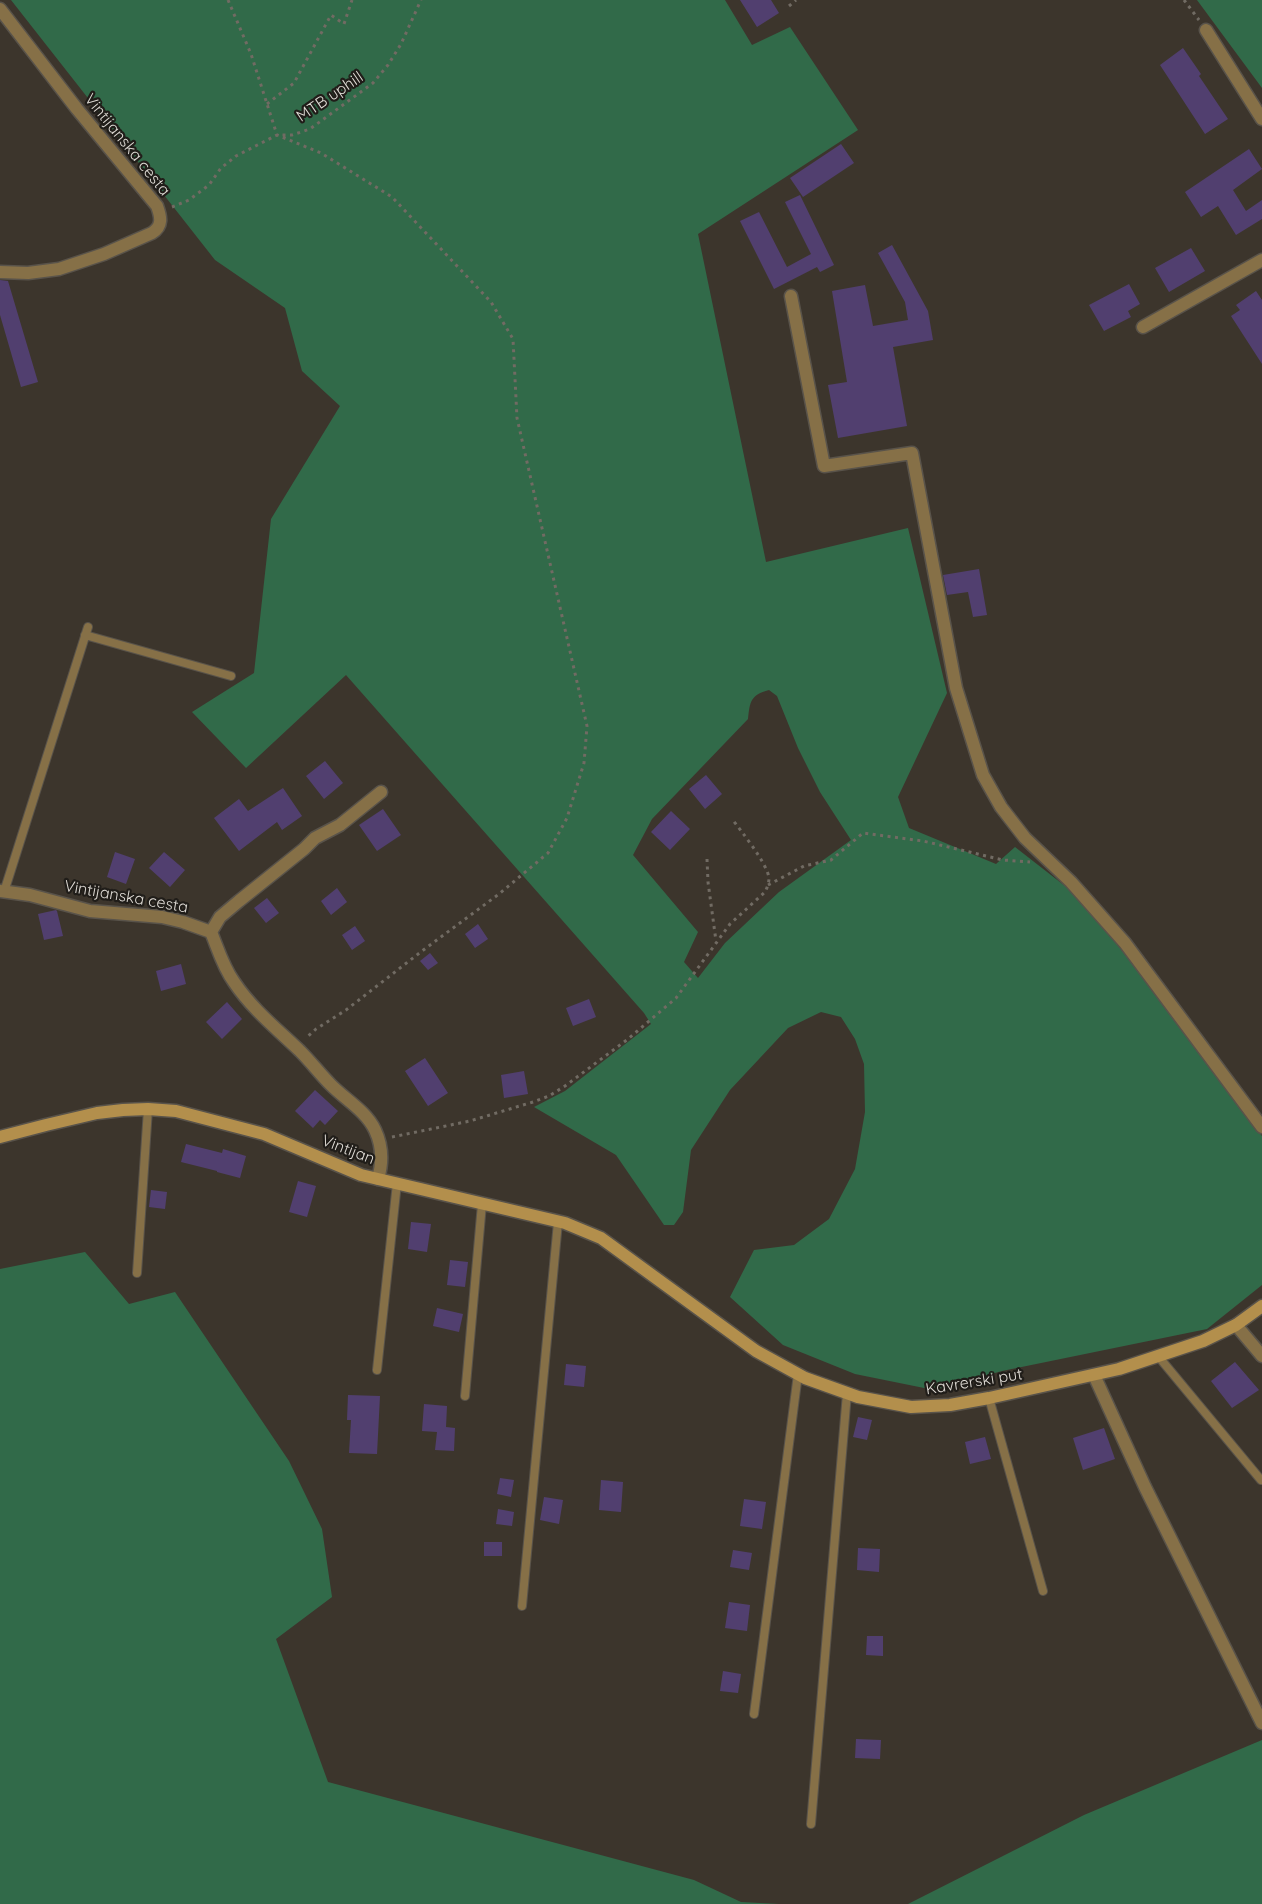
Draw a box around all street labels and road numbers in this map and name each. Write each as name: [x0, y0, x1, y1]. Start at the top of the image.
street label: MTB uphill: [293, 68, 367, 126]
street label: Vintijanska cesta: [80, 90, 174, 200]
street label: Vintijanska cesta: [63, 877, 189, 917]
street label: Vintijan: [319, 1131, 377, 1169]
street label: Kavrerski put: [924, 1365, 1024, 1399]

